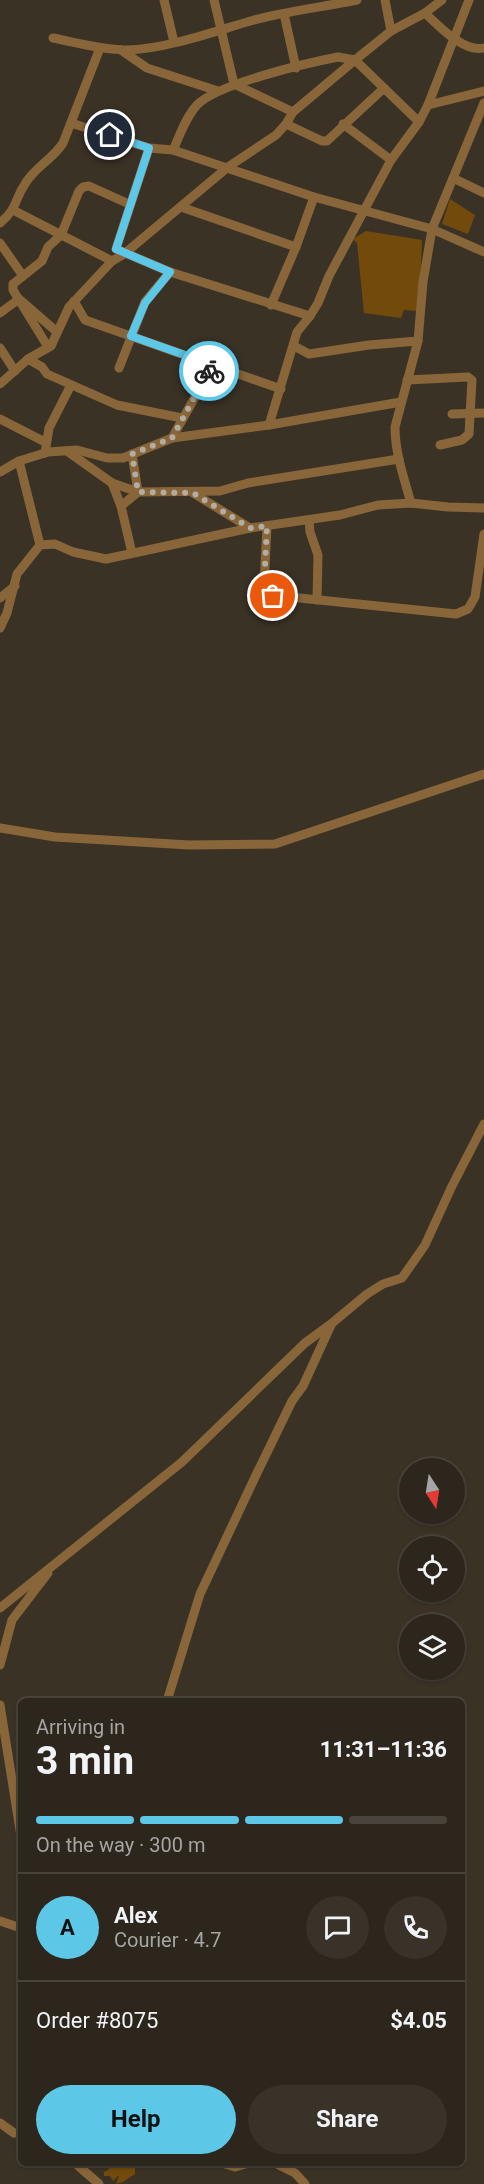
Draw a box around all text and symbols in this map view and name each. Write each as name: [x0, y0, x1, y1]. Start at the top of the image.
pin: [84, 109, 135, 160]
icon: home: [93, 118, 126, 151]
courier: [179, 341, 239, 401]
icon: bike: [193, 355, 226, 388]
pin: [247, 570, 298, 621]
icon: bag: [256, 579, 289, 612]
north arrow: [399, 1458, 465, 1524]
map controls: [399, 1458, 465, 1680]
button: locate: [399, 1536, 465, 1602]
button: layers: [399, 1614, 465, 1680]
text: Arriving in: [36, 1715, 125, 1739]
text: 11:31–11:36: [320, 1737, 447, 1762]
text: 3 min: [36, 1738, 134, 1784]
text: On the way · 300 m: [36, 1833, 205, 1857]
button: chat: [306, 1896, 369, 1959]
button: phone: [384, 1896, 447, 1959]
text: Alex: [114, 1903, 158, 1928]
text: A: [60, 1915, 75, 1940]
text: Courier · 4.7: [114, 1928, 221, 1952]
text: Order #8075: [36, 2008, 158, 2033]
text: $4.05: [390, 2008, 447, 2033]
button: Help: [36, 2085, 236, 2154]
button: Share: [248, 2085, 447, 2154]

